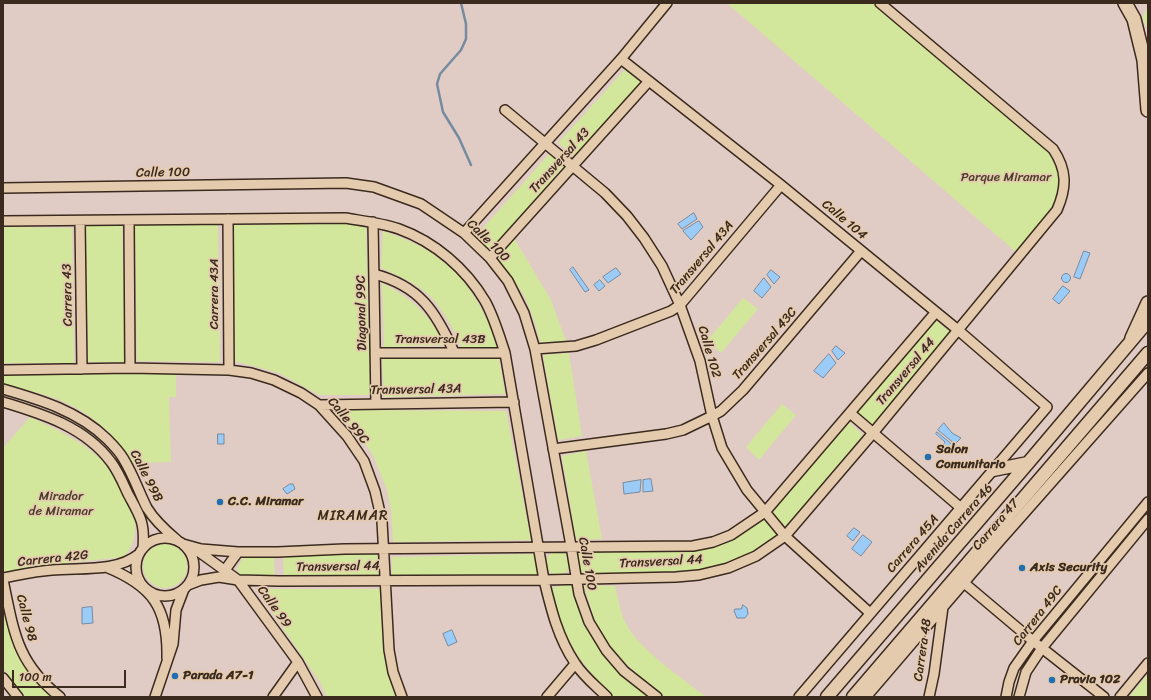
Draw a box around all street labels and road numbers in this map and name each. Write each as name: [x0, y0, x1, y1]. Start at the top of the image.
street label: Transversal 43: [527, 125, 593, 197]
street label: Calle 100: [136, 165, 190, 181]
street label: Calle 104: [818, 197, 870, 243]
street label: Calle 100: [463, 216, 513, 266]
street label: Transversal 43A: [667, 218, 737, 298]
street label: Carrera 43A: [207, 258, 223, 330]
street label: Carrera 43: [60, 264, 76, 326]
street label: Diagonal 99C: [354, 275, 370, 351]
street label: Transversal 43C: [729, 305, 801, 383]
street label: Calle 102: [694, 324, 724, 380]
street label: Transversal 43B: [395, 332, 485, 348]
street label: Transversal 44: [873, 335, 939, 409]
street label: Transversal 43A: [370, 381, 462, 399]
street label: Calle 99C: [324, 394, 372, 448]
street label: Calle 99B: [126, 447, 166, 505]
street label: Avenida Carrera 46: [912, 481, 996, 575]
street label: Carrera 47: [970, 496, 1022, 554]
street label: Carrera 45A: [884, 512, 942, 576]
street label: Calle 100: [575, 536, 599, 592]
street label: Carrera 42G: [17, 548, 89, 570]
street label: Transversal 44: [619, 552, 703, 572]
street label: Transversal 44: [296, 558, 380, 576]
street label: Calle 99: [254, 583, 294, 631]
street label: Carrera 49C: [1010, 583, 1066, 649]
street label: Calle 98: [12, 593, 40, 643]
street label: Carrera 48: [911, 618, 935, 682]

